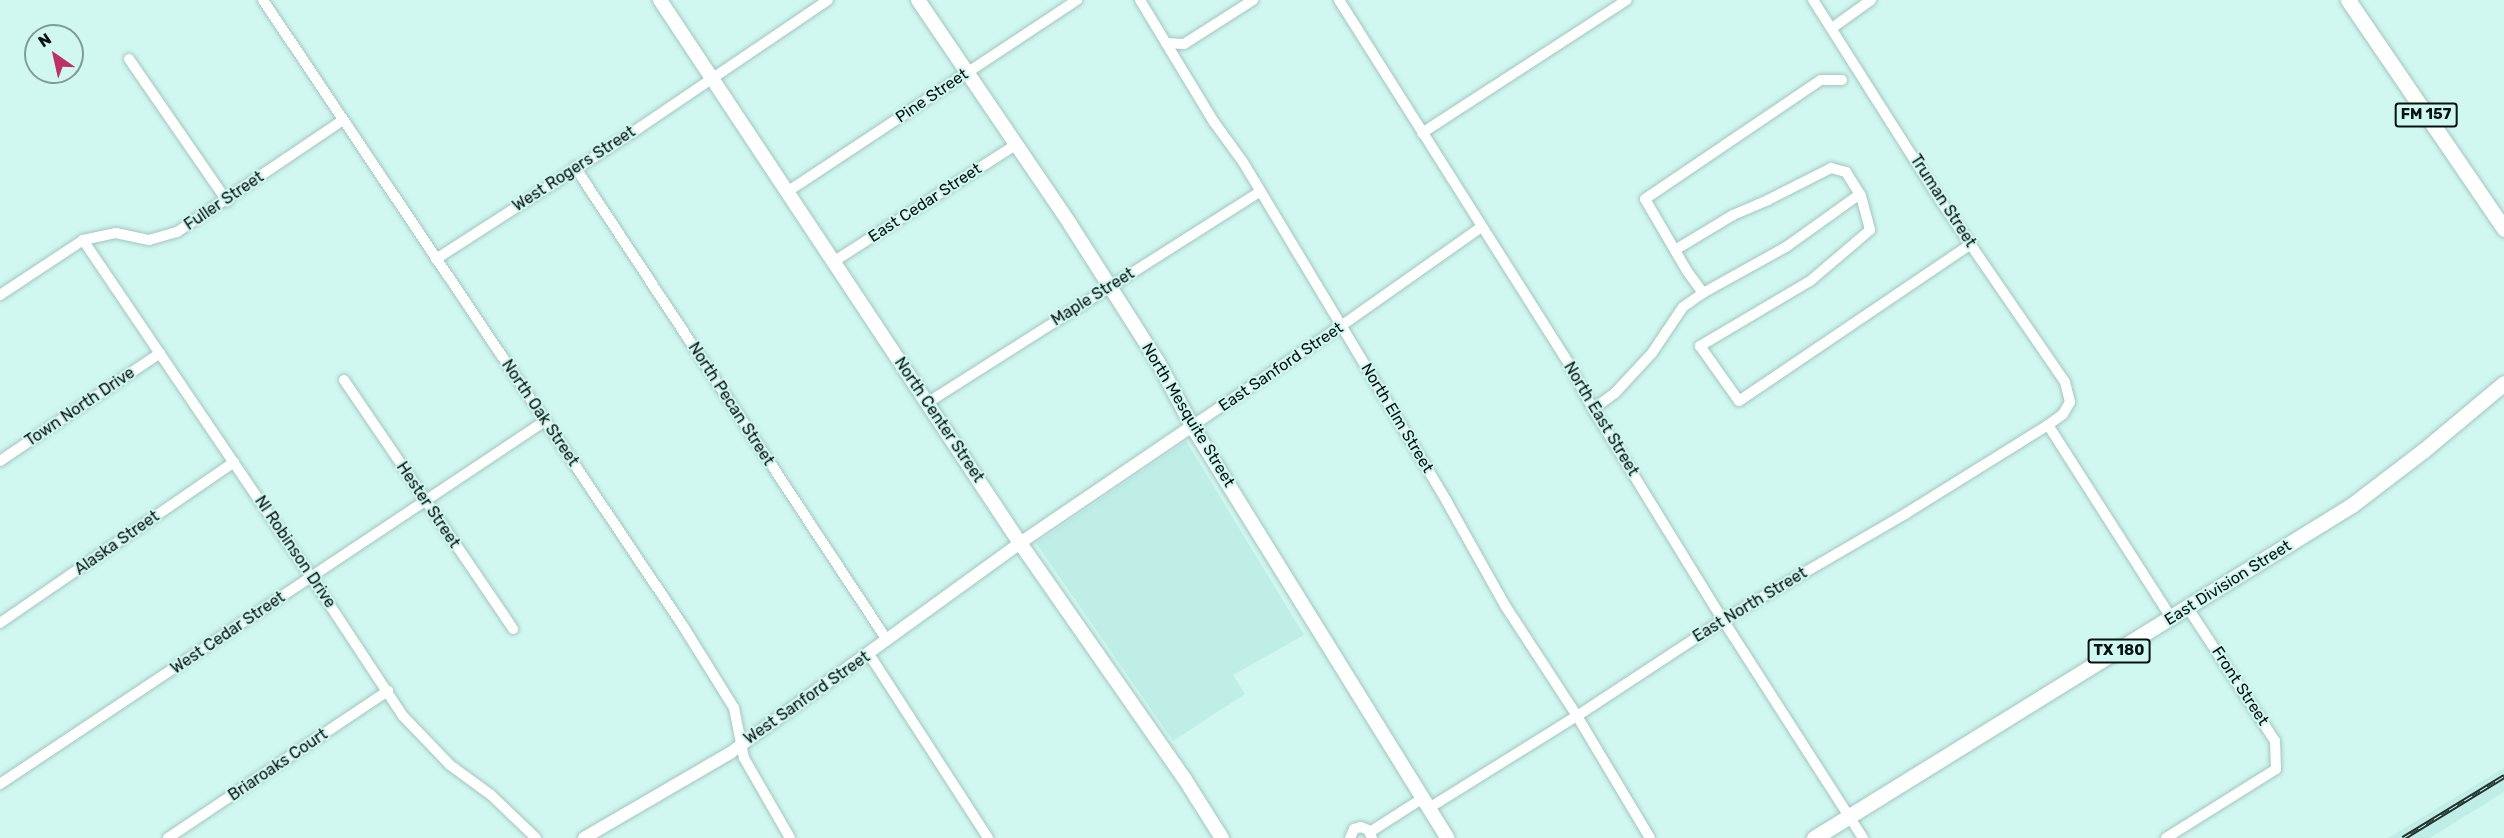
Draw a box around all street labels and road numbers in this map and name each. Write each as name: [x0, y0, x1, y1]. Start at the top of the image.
street label: Pine Street: [892, 65, 972, 127]
road number: FM 157: [2394, 103, 2458, 127]
street label: West Rogers Street: [509, 122, 639, 216]
street label: Truman Street: [1906, 151, 1980, 251]
street label: East Cedar Street: [865, 159, 985, 247]
street label: Fuller Street: [181, 167, 267, 235]
street label: Maple Street: [1048, 264, 1138, 330]
street label: East Sanford Street: [1215, 318, 1347, 416]
street label: North Pecan Street: [684, 339, 778, 469]
street label: North Mesquite Street: [1137, 340, 1239, 490]
street label: North Center Street: [890, 354, 988, 486]
street label: North Oak Street: [497, 356, 583, 470]
street label: North East Street: [1559, 359, 1643, 479]
street label: North Elm Street: [1357, 360, 1437, 476]
street label: Town North Drive: [22, 363, 138, 451]
street label: Hester Street: [392, 458, 464, 552]
street label: Nl Robinson Drive: [250, 492, 340, 612]
street label: Alaska Street: [71, 507, 163, 579]
street label: East Division Street: [2161, 536, 2295, 630]
street label: East North Street: [1690, 563, 1810, 647]
street label: West Cedar Street: [167, 588, 289, 678]
road number: TX 180: [2088, 639, 2150, 663]
street label: Front Street: [2207, 643, 2273, 729]
street label: West Sanford Street: [741, 647, 873, 749]
street label: Briaroaks Court: [225, 725, 331, 805]

